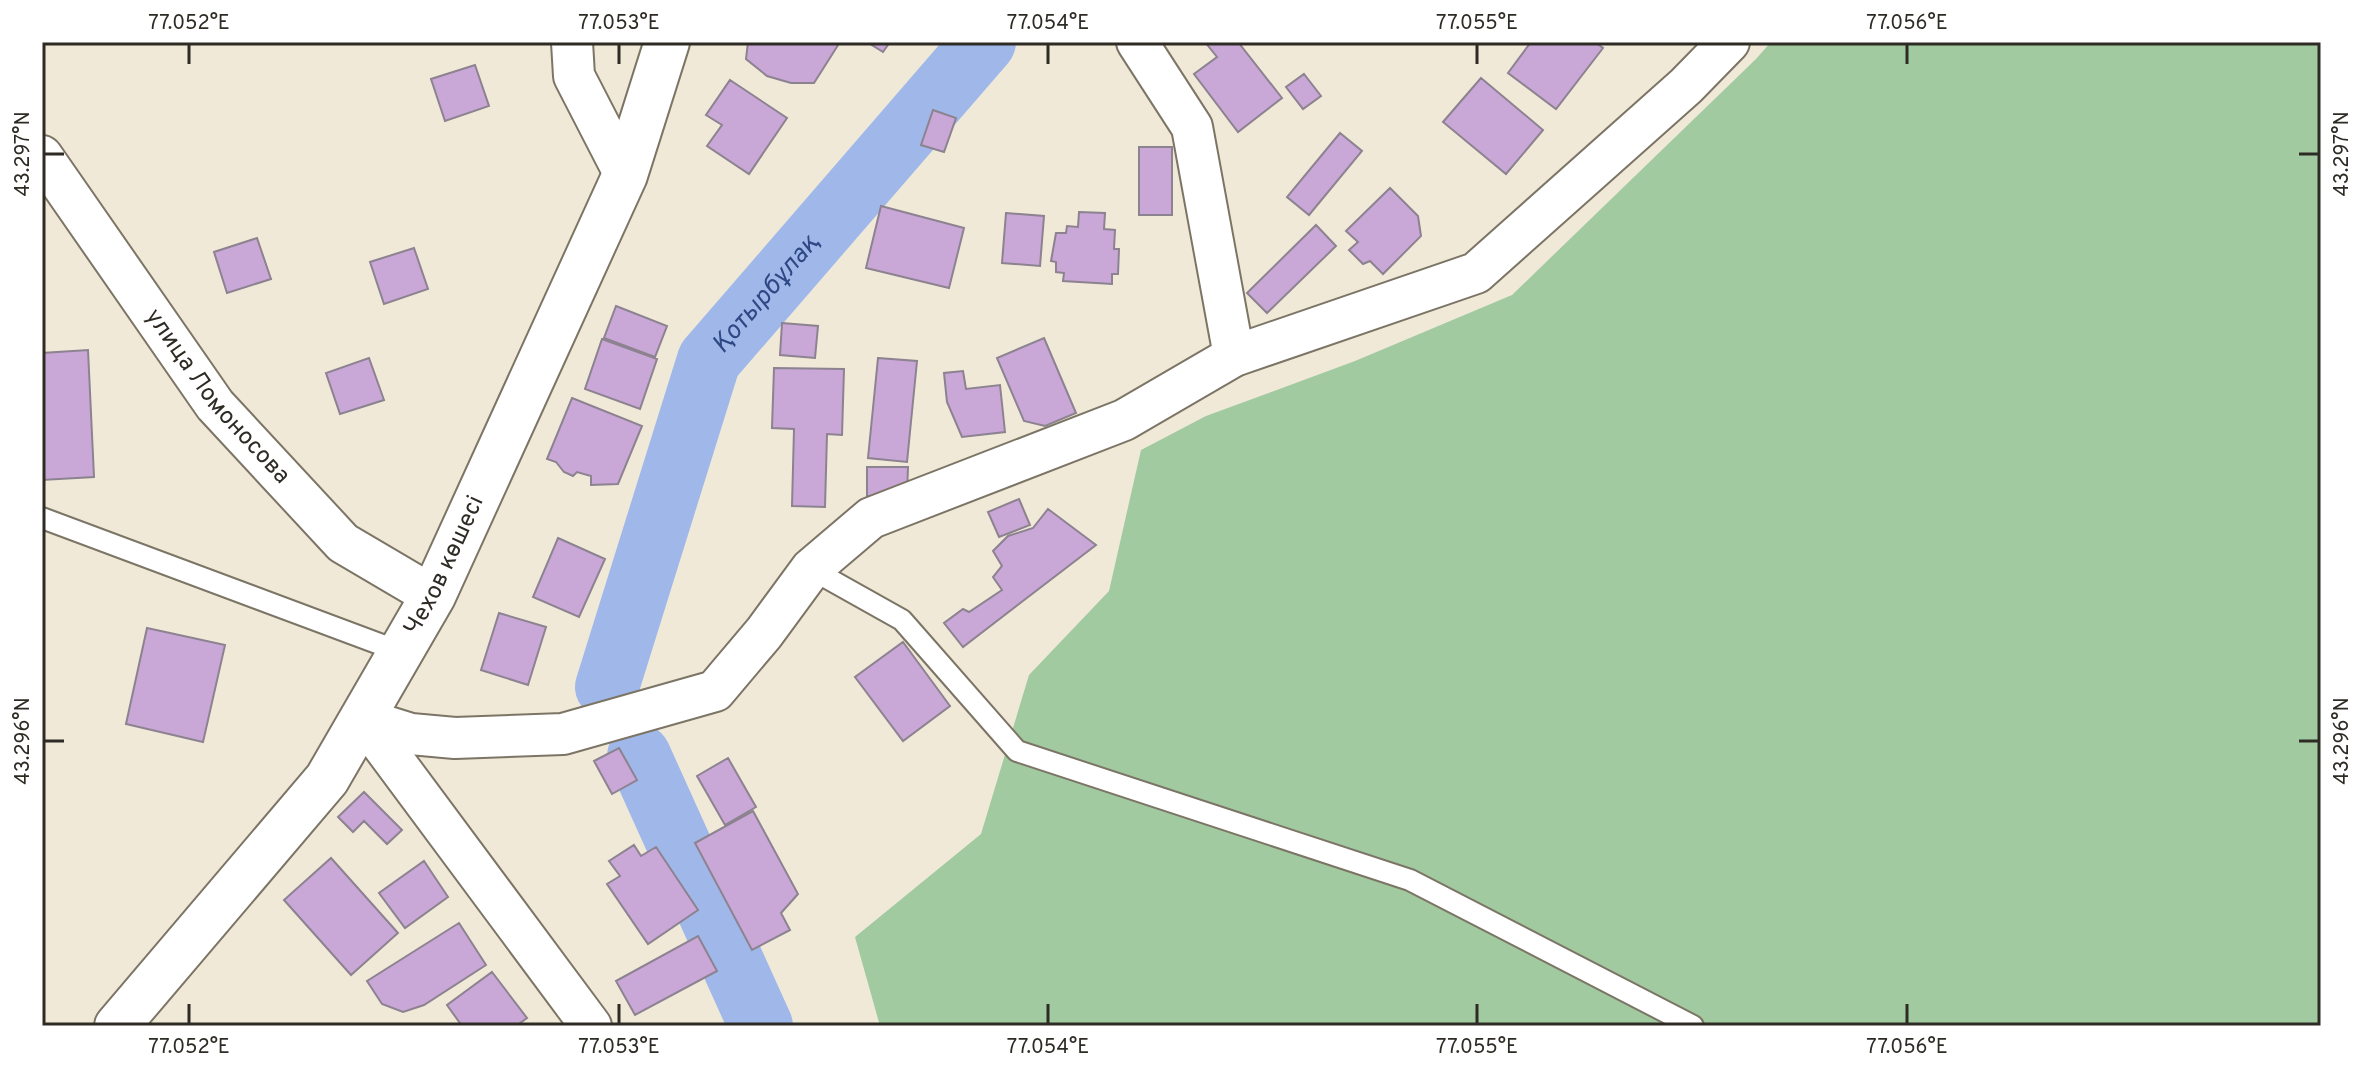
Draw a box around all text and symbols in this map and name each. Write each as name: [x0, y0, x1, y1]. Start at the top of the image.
text: 77.052°E: [148, 11, 230, 37]
text: 77.053°E: [578, 11, 660, 37]
text: 77.054°E: [1007, 11, 1089, 37]
text: 77.055°E: [1436, 11, 1518, 37]
text: 77.056°E: [1866, 11, 1948, 37]
text: 43.297°N: [11, 111, 37, 197]
text: 43.297°N: [2330, 111, 2356, 197]
water label: Қотырбұлақ: [705, 227, 827, 361]
street label: улица Ломоносова: [138, 303, 296, 491]
street label: Чехов көшесі: [398, 491, 492, 641]
text: 43.296°N: [11, 697, 37, 785]
text: 43.296°N: [2330, 697, 2356, 785]
text: 77.052°E: [148, 1035, 230, 1061]
text: 77.053°E: [578, 1035, 660, 1061]
text: 77.054°E: [1007, 1035, 1089, 1061]
text: 77.055°E: [1436, 1035, 1518, 1061]
text: 77.056°E: [1866, 1035, 1948, 1061]

